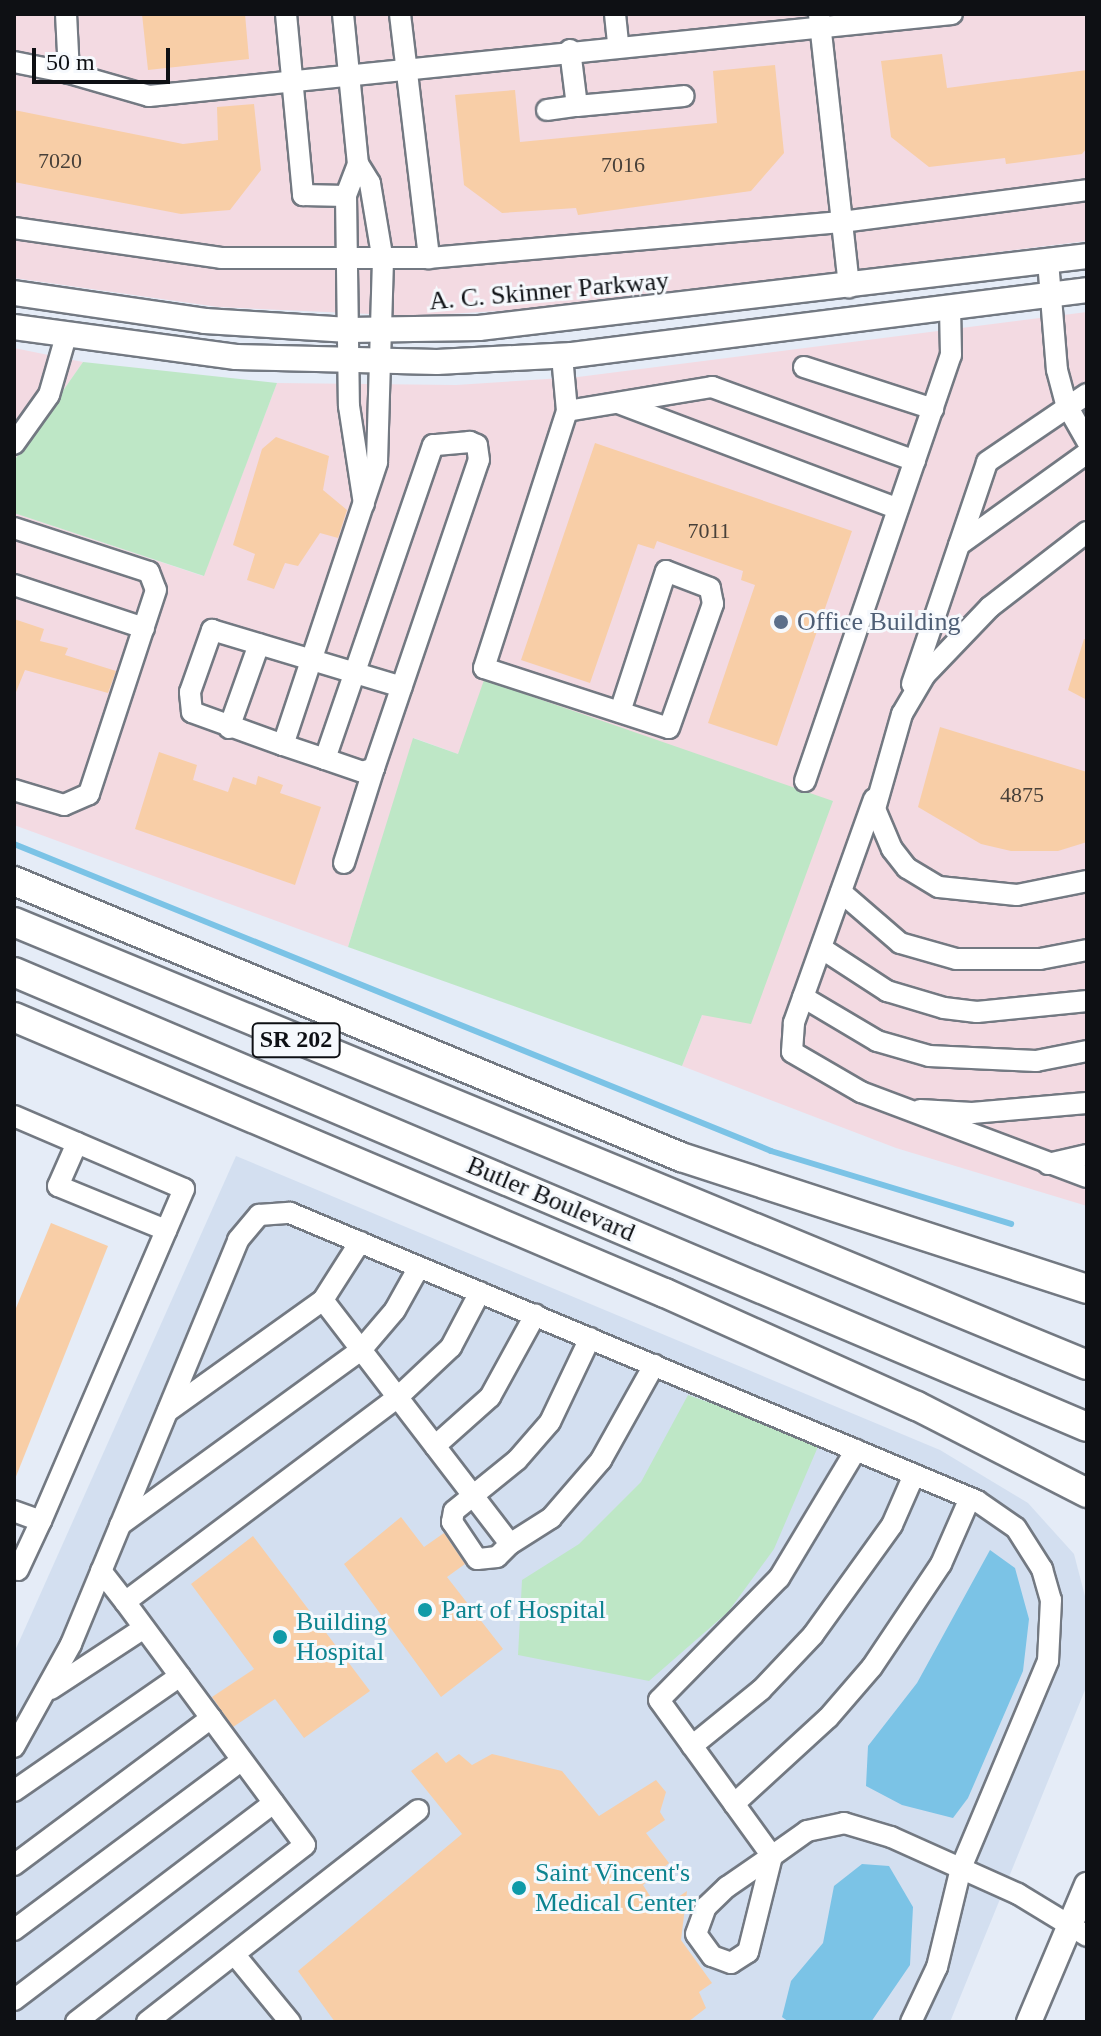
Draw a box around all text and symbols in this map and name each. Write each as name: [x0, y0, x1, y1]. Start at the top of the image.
scale bar: [36, 32, 174, 82]
text: 50 m: [46, 49, 95, 75]
house number: 7020: [38, 148, 82, 174]
house number: 7016: [601, 152, 645, 178]
street label: A. C. Skinner Parkway: [428, 265, 670, 317]
house number: 7011: [687, 518, 731, 544]
place label: Office Building: [797, 606, 960, 638]
marker: Office Building: [772, 613, 790, 631]
house number: 4875: [1000, 782, 1044, 808]
road number: SR 202: [250, 1020, 342, 1060]
street label: Butler Boulevard: [462, 1150, 640, 1248]
place label: Part of Hospital: [441, 1594, 606, 1626]
marker: Part of Hospital: [416, 1601, 434, 1619]
place label: Building Hospital: [296, 1606, 387, 1668]
marker: Building Hospital: [271, 1628, 289, 1646]
place label: Saint Vincent's Medical Center: [535, 1857, 696, 1918]
marker: Saint Vincent's Medical Center: [510, 1879, 528, 1897]

